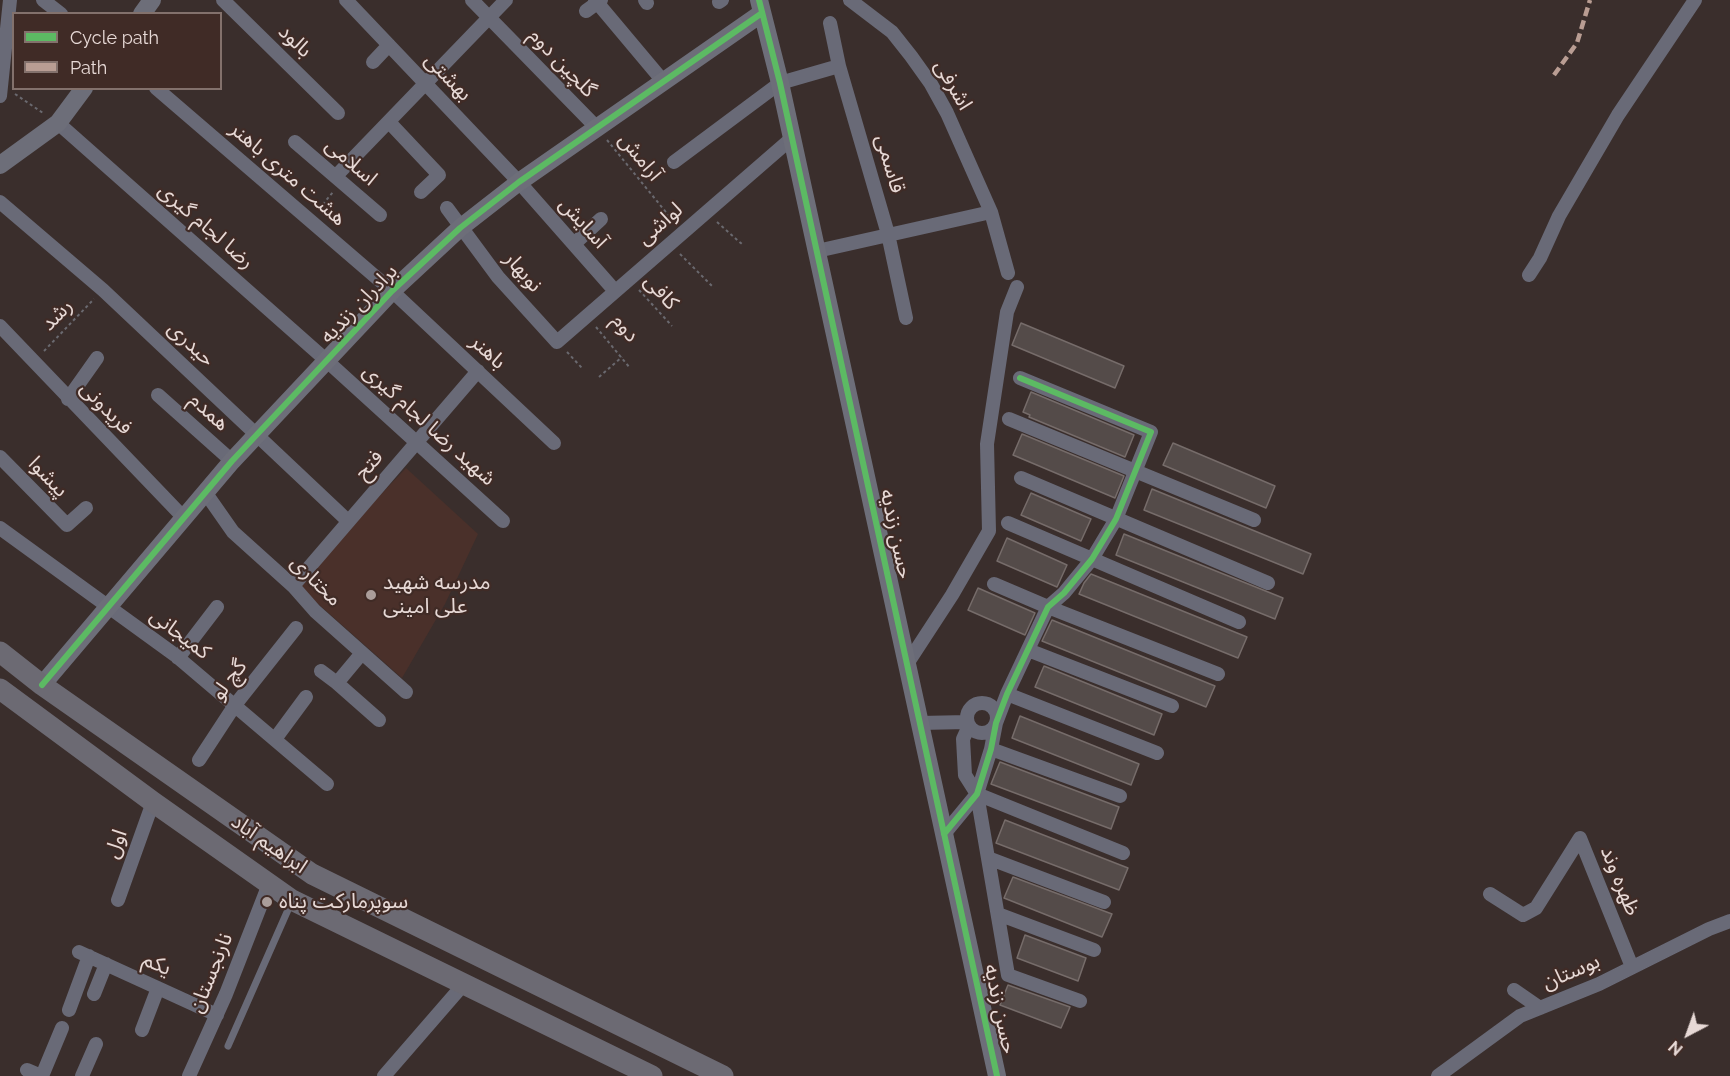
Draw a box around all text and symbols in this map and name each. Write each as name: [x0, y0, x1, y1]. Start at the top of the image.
legend: [12, 12, 222, 90]
street label: بالود: [273, 19, 317, 63]
street label: گلچین دوم: [523, 23, 601, 103]
text: Cycle path: [70, 27, 159, 48]
street label: بهشتی: [419, 48, 477, 106]
street label: اشرفی: [929, 55, 977, 115]
text: Path: [70, 57, 107, 78]
street label: هشت متری باهنر: [225, 117, 351, 231]
street label: آرامش: [613, 128, 667, 186]
street label: قاسمی: [870, 132, 910, 196]
street label: اسلامی: [320, 133, 382, 191]
street label: رضا لجام گیری: [153, 178, 259, 274]
street label: آسایش: [553, 192, 613, 254]
street label: لواشی: [632, 197, 688, 251]
street label: نوبهار: [499, 246, 547, 298]
street label: برادران زندیه: [315, 259, 403, 349]
street label: کافی: [638, 269, 684, 315]
street label: رشد: [36, 294, 78, 336]
street label: دوم: [606, 309, 644, 347]
street label: حیدری: [162, 316, 220, 372]
street label: باهنر: [465, 329, 511, 375]
street label: شهید رضا لجام گیری: [357, 359, 501, 491]
street label: فریدونی: [74, 376, 138, 440]
street label: همدم: [184, 387, 234, 437]
street label: فتح: [349, 445, 389, 485]
street label: پیشوا: [23, 451, 73, 503]
street label: حسن زندیه: [874, 487, 918, 581]
street label: مختاری: [285, 550, 347, 612]
place label: مدرسه شهید علی امینی: [383, 570, 490, 620]
marker: مدرسه شهید علی امینی: [364, 588, 378, 602]
street label: کمیجانی: [145, 603, 215, 665]
street label: گچ لو: [206, 655, 252, 705]
street label: ابراهیم آباد: [226, 809, 312, 879]
street label: اول: [99, 826, 133, 862]
street label: ظهره وند: [1595, 843, 1645, 919]
place label: سوپرمارکت پناه: [279, 889, 408, 915]
marker: سوپرمارکت پناه: [260, 895, 274, 909]
street label: نارنجستان: [184, 929, 238, 1017]
street label: یکم: [139, 947, 175, 981]
street label: بوستان: [1538, 949, 1604, 995]
street label: حسن زندیه: [978, 962, 1022, 1056]
north arrow: [1658, 1004, 1718, 1064]
text: N: [1665, 1037, 1687, 1059]

